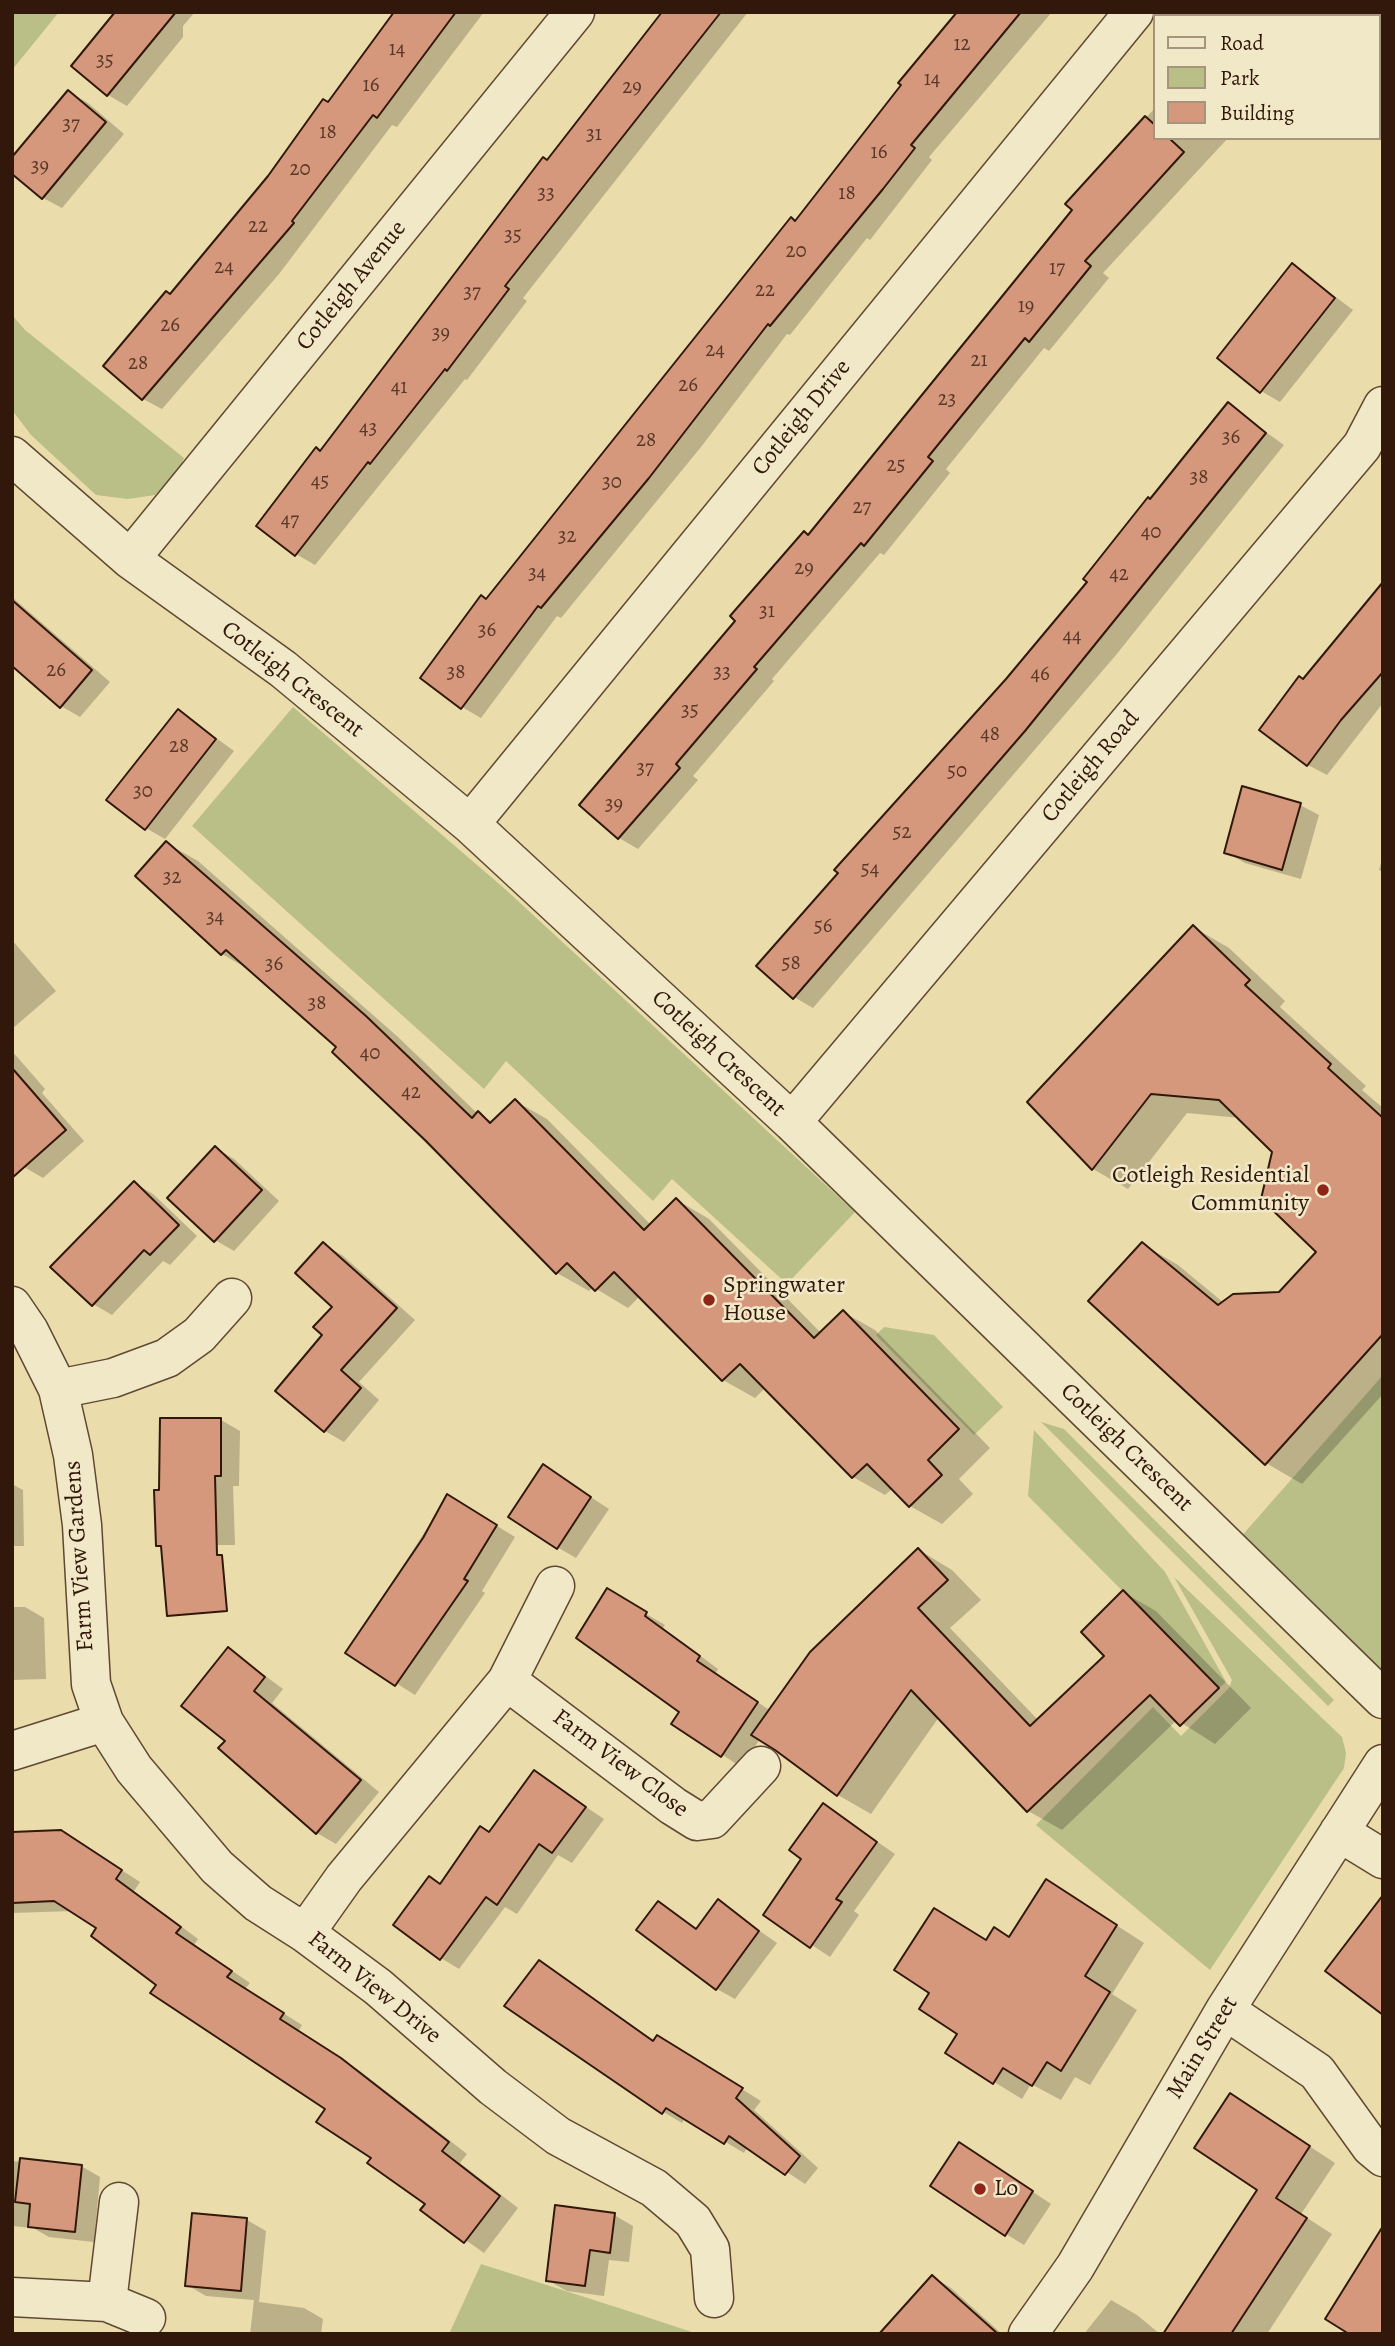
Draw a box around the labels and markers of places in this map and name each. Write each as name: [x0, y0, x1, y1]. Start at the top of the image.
place label: Cotleigh Residential Community: [1112, 1162, 1309, 1218]
marker: Cotleigh Residential Community: [1315, 1182, 1331, 1198]
place label: Springwater House: [723, 1272, 845, 1328]
marker: Springwater House: [701, 1292, 717, 1308]
place label: Lo: [994, 2175, 1018, 2203]
marker: Lo: [972, 2181, 988, 2197]

